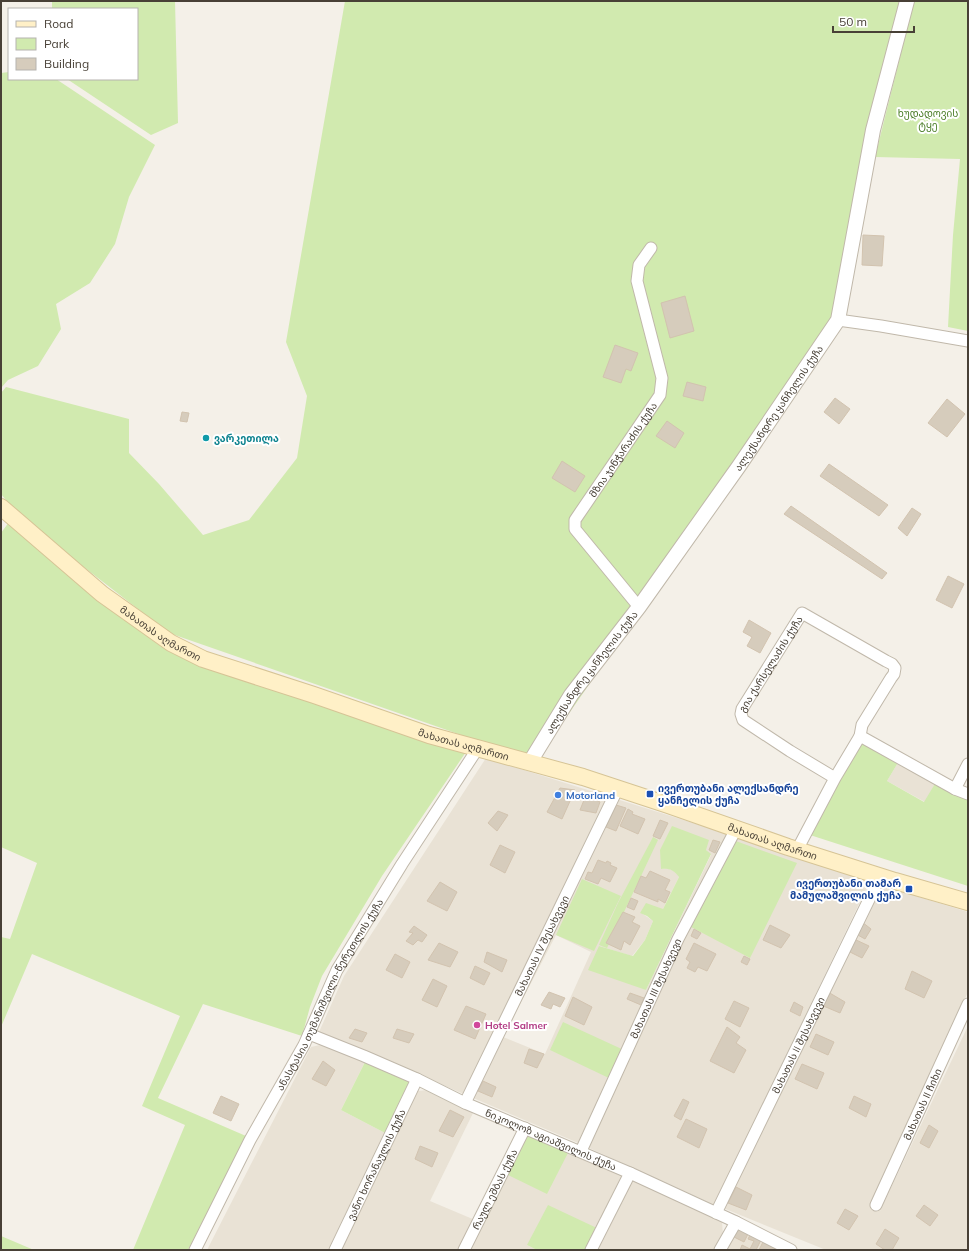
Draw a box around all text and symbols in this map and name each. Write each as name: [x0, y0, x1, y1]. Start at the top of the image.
legend: [8, 8, 138, 80]
scale bar: [833, 8, 914, 34]
text: 50 m: [839, 14, 867, 29]
text: Road: [44, 16, 73, 31]
text: Park: [44, 36, 70, 51]
text: Building: [44, 56, 89, 71]
park label: ხუდადოვის ტყე: [898, 107, 958, 132]
street label: ალექსანდრე ყანჩელის ქუჩა: [732, 343, 826, 473]
street label: მზია ჯინჭარაძის ქუჩა: [586, 400, 660, 500]
place label: ვარკეთილა: [214, 432, 279, 445]
marker: ვარკეთილა: [201, 433, 211, 443]
street label: მახათას აღმართი: [117, 603, 203, 664]
street label: ალექსანდრე ყანჩელის ქუჩა: [543, 608, 641, 736]
street label: გია ქარსელაძის ქუჩა: [736, 613, 806, 715]
street label: მახათას აღმართი: [416, 726, 511, 764]
place label: ივერთუბანი ალექსანდრე ყანჩელის ქუჩა: [658, 782, 799, 807]
place label: Motorland: [566, 789, 615, 802]
marker: ივერთუბანი ალექსანდრე ყანჩელის ქუჩა: [645, 789, 655, 799]
marker: Motorland: [553, 790, 563, 800]
street label: მახათას აღმართი: [726, 820, 819, 863]
place label: ივერთუბანი თამარ მამულაშვილის ქუჩა: [790, 877, 901, 902]
marker: ივერთუბანი თამარ მამულაშვილის ქუჩა: [904, 884, 914, 894]
street label: მახათას IV შესახვევი: [512, 893, 572, 998]
street label: ანასტასია თუმანიშვილი-წერეთლის ქუჩა: [274, 896, 386, 1093]
street label: მახათას III შესახვევი: [627, 936, 685, 1041]
street label: მახათას II შესახვევი: [769, 994, 828, 1096]
place label: Hotel Salmer: [485, 1019, 547, 1032]
marker: Hotel Salmer: [472, 1020, 482, 1030]
street label: მახათას II ჩიხი: [901, 1066, 945, 1142]
street label: ნიკოლოზ აგიაშვილის ქუჩა: [483, 1106, 618, 1174]
street label: ვანო ხორანაულის ქუჩა: [344, 1107, 409, 1222]
street label: რაულ ეშბას ქუჩა: [469, 1147, 520, 1232]

